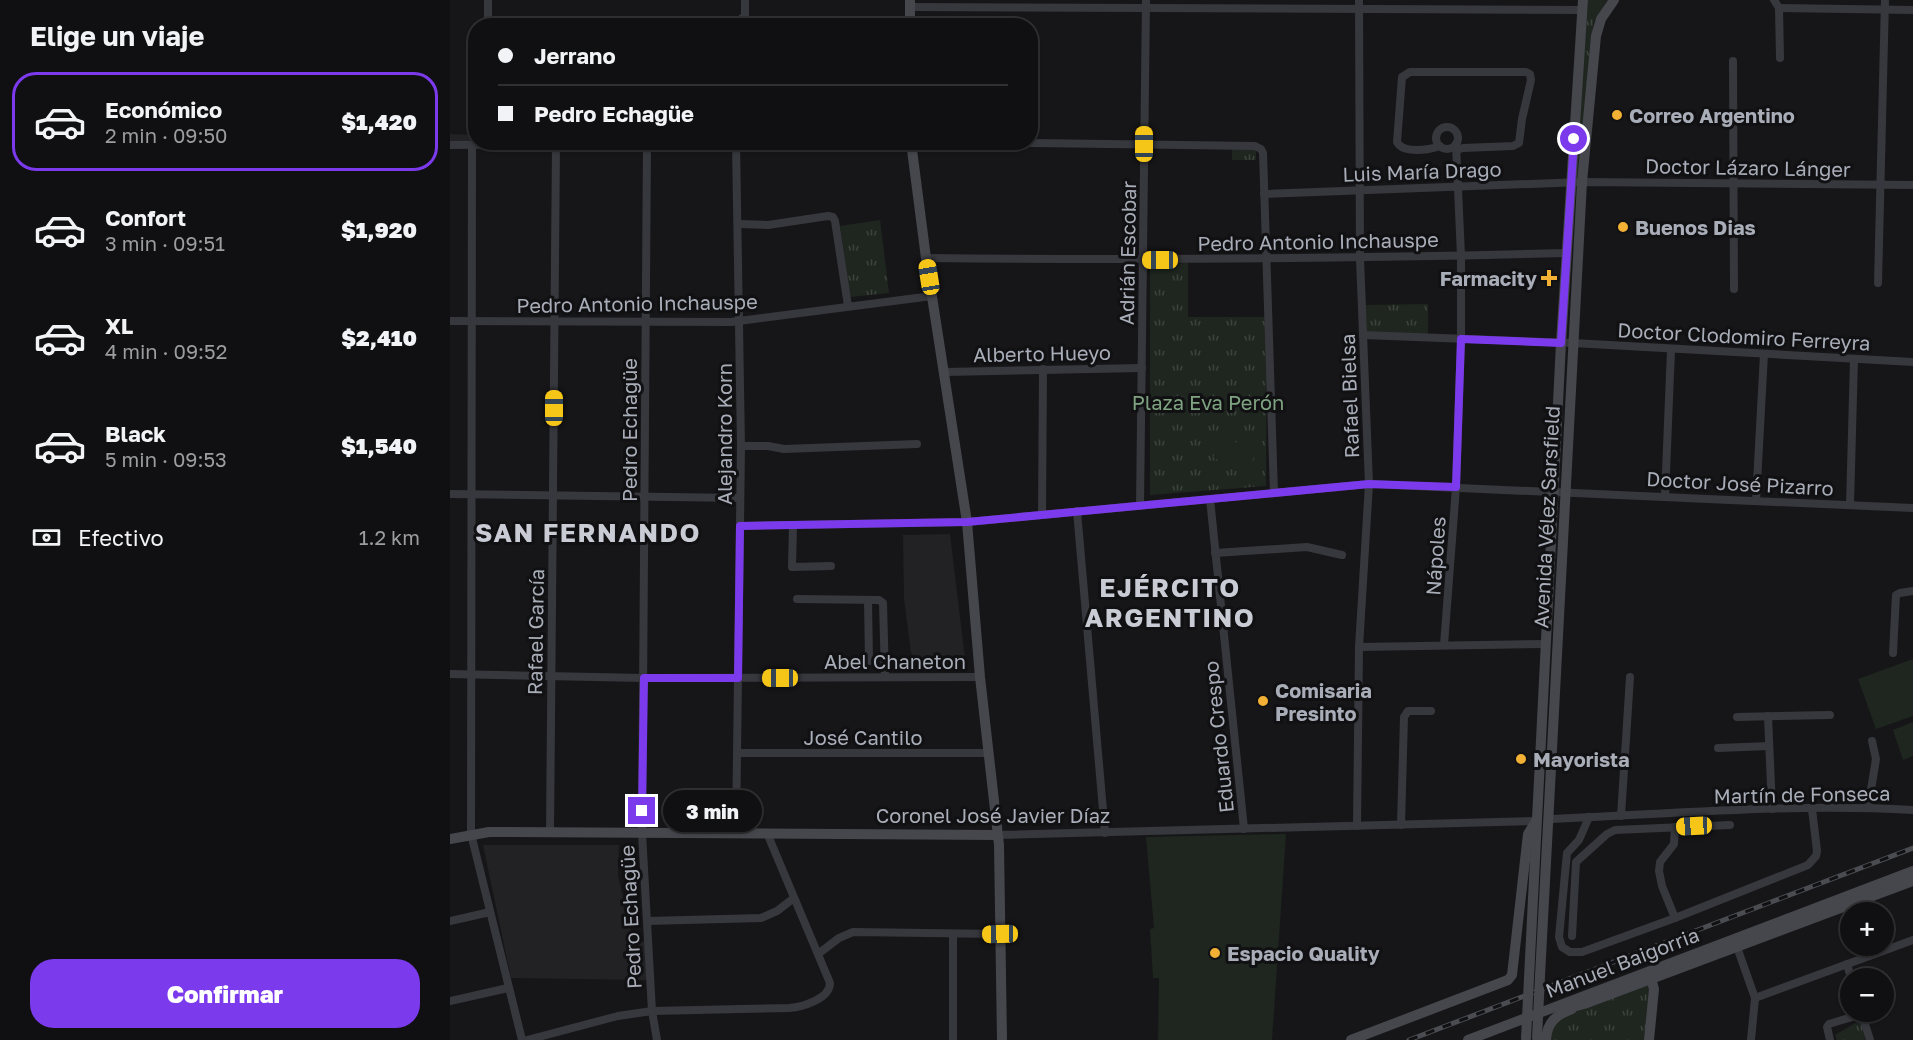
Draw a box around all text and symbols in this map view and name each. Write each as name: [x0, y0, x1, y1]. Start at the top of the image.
text: Elige un viaje: [30, 20, 204, 52]
text: Jerrano: [534, 42, 616, 69]
icon: car: [33, 95, 87, 149]
text: Económico: [105, 96, 222, 123]
text: Pedro Echagüe: [534, 100, 694, 127]
place label: Correo Argentino: [1629, 103, 1795, 127]
text: $1,420: [341, 108, 417, 135]
marker: Correo Argentino: [1610, 108, 1624, 122]
text: 2 min · 09:50: [105, 123, 227, 147]
route start: [1560, 125, 1587, 152]
car: [1135, 126, 1153, 162]
street label: Doctor Lázaro Lánger: [1645, 153, 1851, 181]
street label: Luis María Drago: [1342, 156, 1502, 186]
street label: Adrián Escobar: [1114, 180, 1140, 325]
icon: car: [33, 203, 87, 257]
text: Confort: [105, 204, 186, 231]
place label: Buenos Dias: [1635, 215, 1756, 239]
text: $1,920: [341, 216, 417, 243]
marker: Buenos Dias: [1616, 220, 1630, 234]
street label: Pedro Antonio Inchauspe: [1197, 227, 1439, 255]
text: 3 min · 09:51: [105, 231, 225, 255]
car: [1142, 251, 1178, 269]
car: [917, 258, 941, 296]
place label: Farmacity: [1440, 266, 1537, 290]
marker: Farmacity: [1542, 271, 1556, 285]
street label: Pedro Antonio Inchauspe: [516, 289, 758, 317]
icon: car: [33, 311, 87, 365]
text: XL: [105, 312, 133, 339]
street label: Doctor Clodomiro Ferreyra: [1617, 317, 1871, 355]
text: $2,410: [341, 324, 417, 351]
street label: Rafael Bielsa: [1335, 333, 1363, 459]
text: 4 min · 09:52: [105, 339, 227, 363]
street label: Alberto Hueyo: [973, 340, 1111, 366]
street label: Pedro Echagüe: [617, 358, 641, 502]
street label: Alejandro Korn: [712, 363, 736, 505]
car: [545, 390, 563, 426]
park label: Plaza Eva Perón: [1132, 390, 1284, 414]
street label: Avenida Vélez Sarsfield: [1528, 405, 1564, 629]
icon: car: [33, 419, 87, 473]
text: Black: [105, 420, 166, 447]
text: $1,540: [341, 432, 417, 459]
text: 5 min · 09:53: [105, 447, 227, 471]
street label: Doctor José Pizarro: [1646, 466, 1834, 500]
street label: Nápoles: [1420, 516, 1450, 596]
district label: SAN FERNANDO: [475, 517, 701, 548]
icon: cash: [30, 521, 63, 554]
text: Efectivo: [78, 524, 164, 551]
text: 1.2 km: [359, 525, 420, 549]
street label: Rafael García: [522, 569, 548, 695]
district label: EJÉRCITO ARGENTINO: [1085, 572, 1255, 633]
street label: Abel Chaneton: [824, 649, 966, 673]
street label: Eduardo Crespo: [1198, 660, 1238, 814]
car: [762, 669, 798, 687]
place label: Comisaria Presinto: [1275, 678, 1372, 725]
marker: Comisaria Presinto: [1256, 694, 1270, 708]
street label: José Cantilo: [804, 725, 922, 749]
place label: Mayorista: [1533, 747, 1630, 771]
marker: Mayorista: [1514, 752, 1528, 766]
street label: Martín de Fonseca: [1713, 780, 1891, 808]
callout: 3 min: [663, 790, 762, 832]
route end: [628, 797, 655, 824]
text: 3 min: [686, 799, 739, 823]
street label: Coronel José Javier Díaz: [876, 803, 1110, 827]
car: [1676, 816, 1712, 836]
street label: Pedro Echagüe: [614, 845, 646, 989]
map controls: [1840, 902, 1894, 1022]
button: +: [1840, 902, 1894, 956]
street label: Manuel Baigorria: [1542, 922, 1702, 1002]
car: [982, 925, 1018, 943]
place label: Espacio Quality: [1227, 941, 1380, 965]
marker: Espacio Quality: [1208, 946, 1222, 960]
button: Confirmar: [30, 959, 420, 1028]
button: −: [1840, 968, 1894, 1022]

